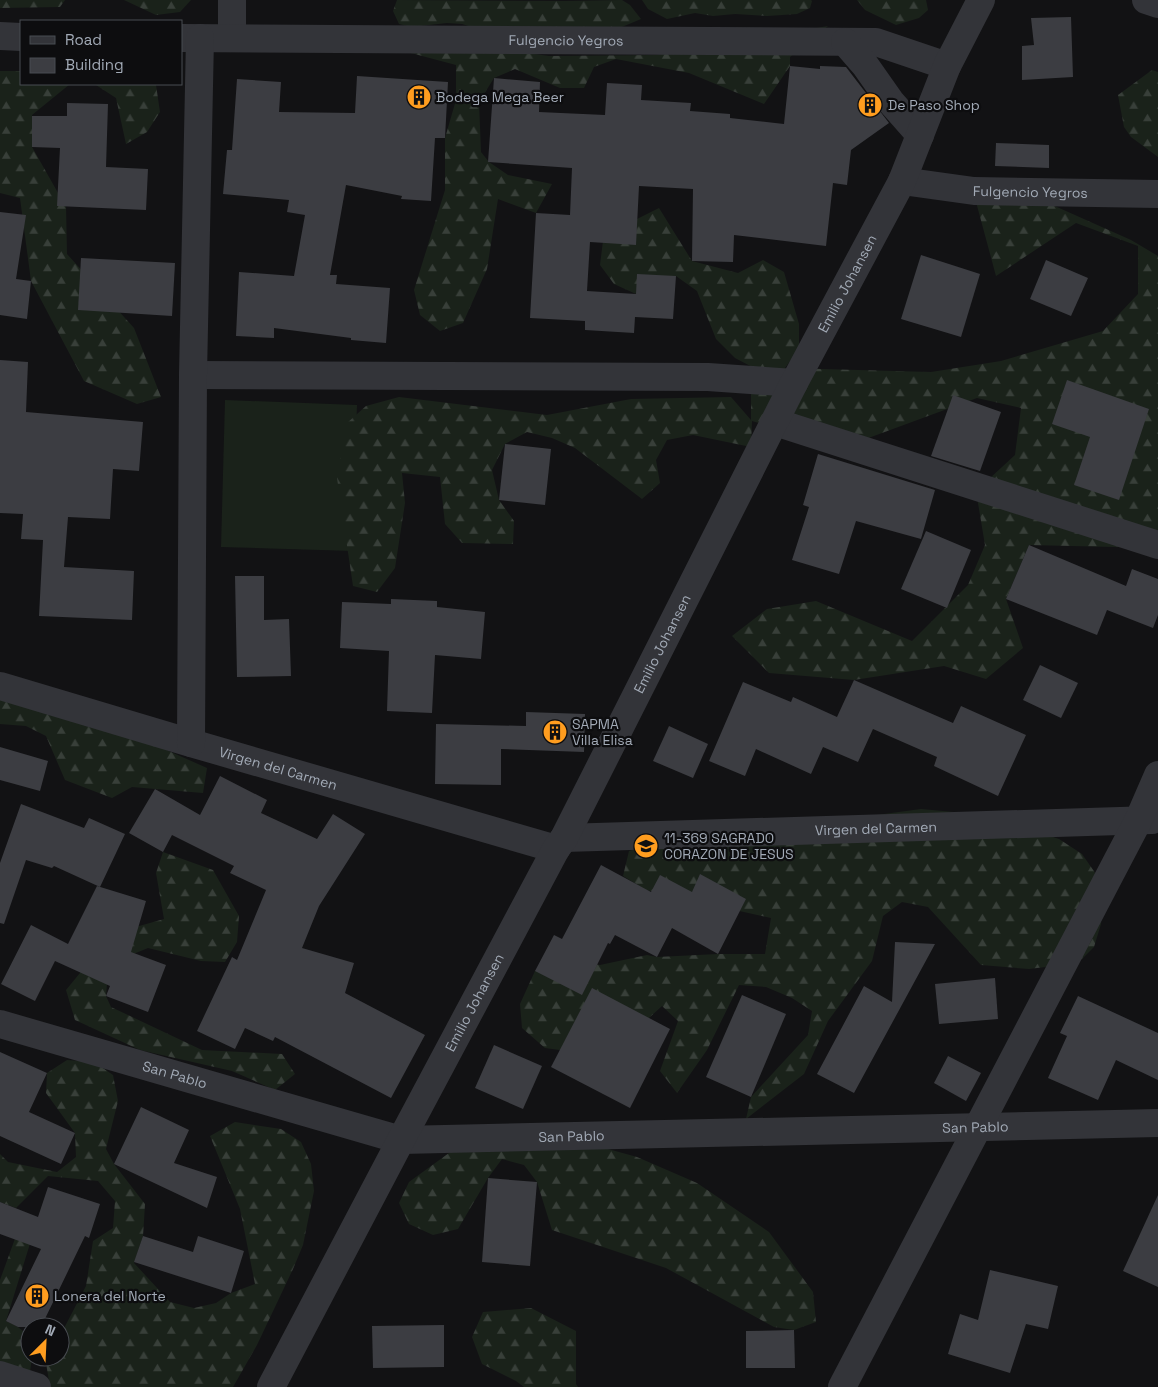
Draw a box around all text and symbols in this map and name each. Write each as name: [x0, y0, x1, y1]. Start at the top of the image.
legend: [20, 20, 182, 85]
text: Road: [65, 30, 102, 49]
street label: Fulgencio Yegros: [508, 31, 624, 50]
text: Building: [65, 55, 124, 74]
building icon: Bodega Mega Beer: [406, 84, 432, 110]
place label: Bodega Mega Beer: [436, 88, 564, 106]
building icon: De Paso Shop: [857, 92, 883, 118]
place label: De Paso Shop: [888, 96, 980, 114]
street label: Fulgencio Yegros: [973, 182, 1088, 202]
street label: Emilio Johansen: [814, 231, 881, 336]
street label: Emilio Johansen: [630, 591, 695, 696]
place label: SAPMA Villa Elisa: [572, 715, 633, 749]
building icon: SAPMA Villa Elisa: [542, 719, 568, 745]
street label: Virgen del Carmen: [217, 743, 339, 794]
street label: Virgen del Carmen: [814, 818, 937, 839]
place label: 11-369 SAGRADO CORAZON DE JESUS: [664, 829, 794, 863]
school or university icon: 11-369 SAGRADO CORAZON DE JESUS: [633, 833, 659, 859]
street label: Emilio Johansen: [441, 950, 508, 1055]
street label: San Pablo: [140, 1057, 209, 1092]
street label: San Pablo: [942, 1117, 1009, 1137]
street label: San Pablo: [538, 1126, 605, 1146]
building icon: Lonera del Norte: [24, 1283, 50, 1309]
place label: Lonera del Norte: [54, 1287, 166, 1305]
north arrow: [20, 1317, 70, 1367]
text: N: [42, 1320, 58, 1340]

